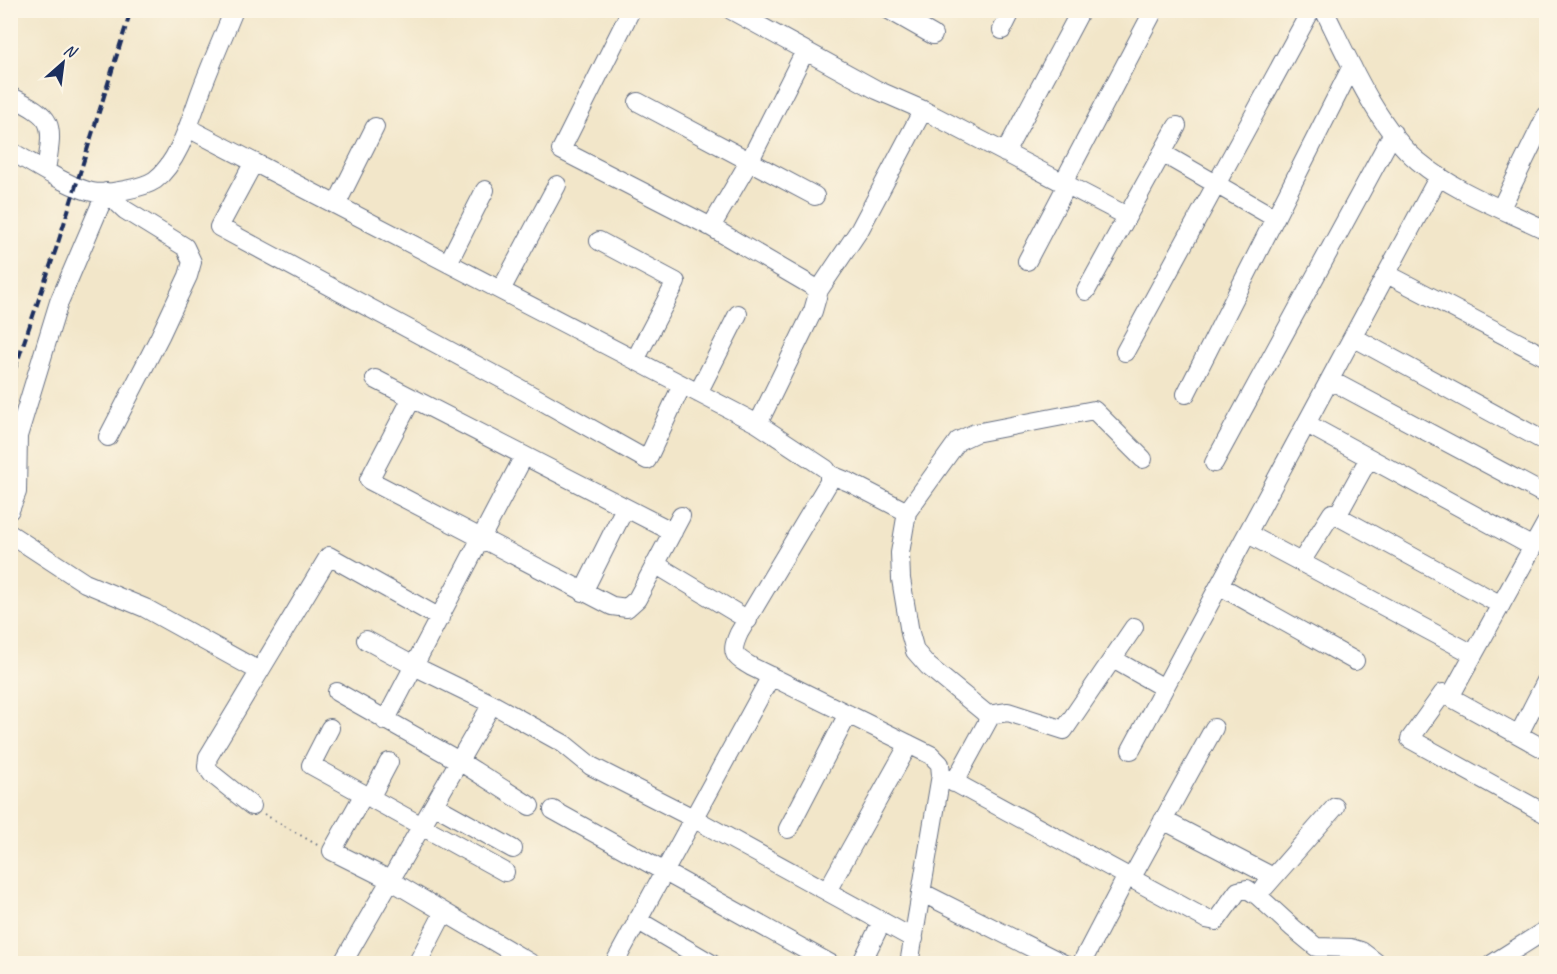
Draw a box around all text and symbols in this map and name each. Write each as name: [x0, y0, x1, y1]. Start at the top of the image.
north arrow: [33, 33, 93, 93]
text: N: [61, 39, 81, 63]

